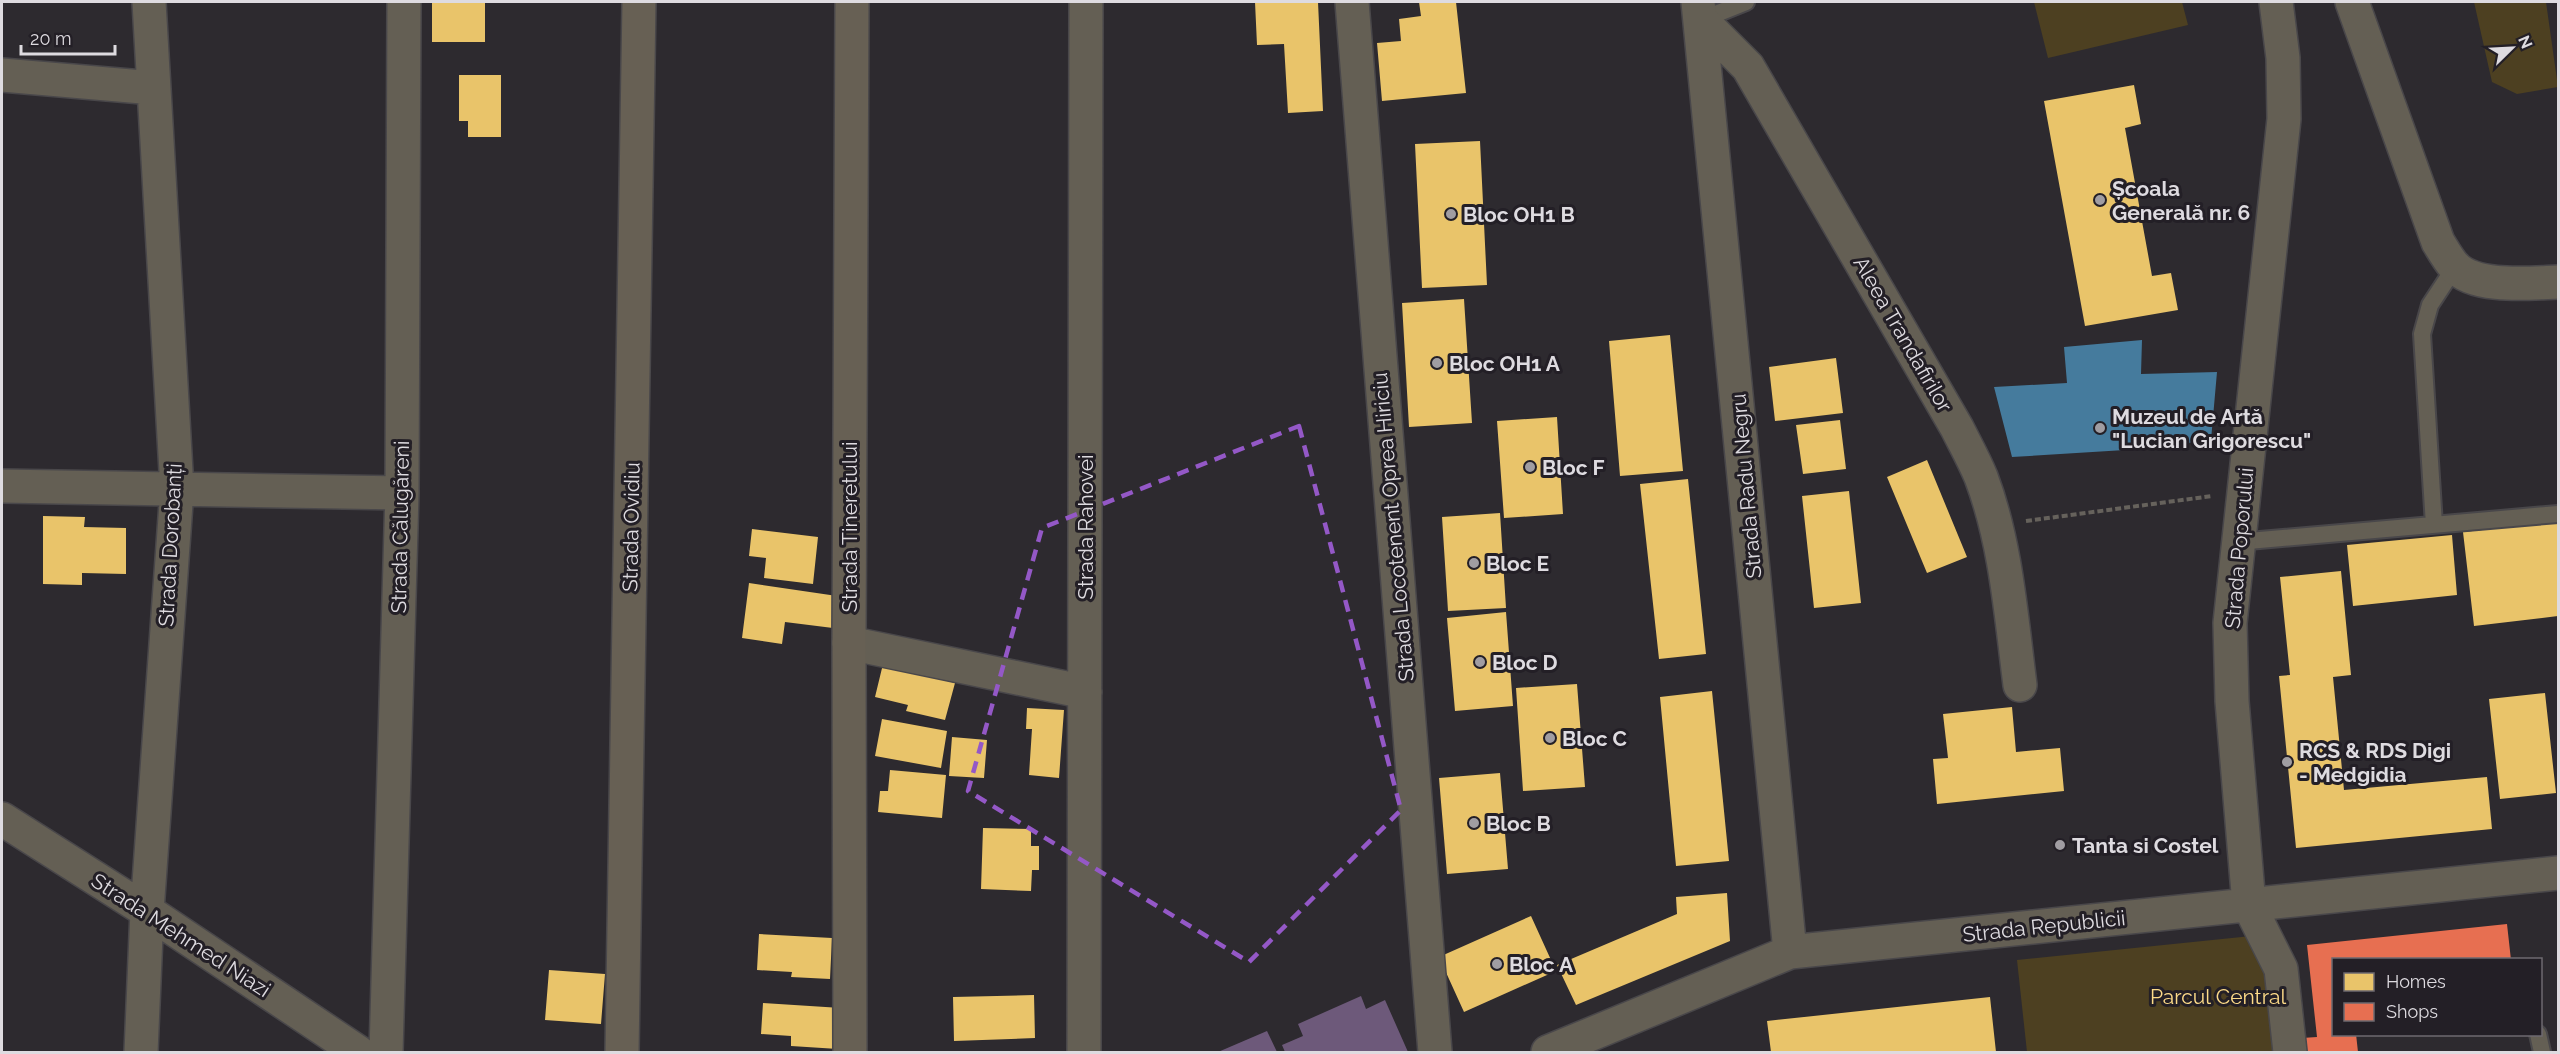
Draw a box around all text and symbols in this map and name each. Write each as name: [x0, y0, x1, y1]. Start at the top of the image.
scale bar: [21, 18, 116, 56]
north arrow: [2482, 18, 2542, 78]
text: 20 m: [30, 28, 72, 49]
text: N: [2514, 33, 2536, 52]
place label: Școala Generală nr. 6: [2112, 176, 2250, 225]
marker: Școala Generală nr. 6: [2093, 193, 2107, 207]
place label: Bloc OH1 B: [1463, 202, 1575, 227]
marker: Bloc OH1 B: [1444, 207, 1458, 221]
street label: Aleea Trandafirilor: [1848, 252, 1958, 417]
place label: Bloc OH1 A: [1449, 351, 1561, 376]
marker: Bloc OH1 A: [1430, 356, 1444, 370]
street label: Strada Locotenent Oprea Hiriciu: [1367, 371, 1419, 683]
street label: Strada Radu Negru: [1725, 393, 1767, 579]
place label: Muzeul de Artă "Lucian Grigorescu": [2112, 404, 2311, 453]
marker: Muzeul de Artă "Lucian Grigorescu": [2093, 421, 2107, 435]
street label: Strada Călugăreni: [386, 440, 414, 614]
street label: Strada Tineretului: [837, 441, 862, 613]
street label: Strada Rahovei: [1073, 454, 1098, 600]
place label: Bloc F: [1542, 455, 1605, 480]
marker: Bloc F: [1523, 460, 1537, 474]
street label: Strada Ovidiu: [617, 462, 645, 592]
street label: Strada Dorobanți: [153, 463, 187, 627]
street label: Strada Poporului: [2220, 466, 2258, 630]
place label: Bloc E: [1486, 551, 1549, 576]
marker: Bloc E: [1467, 556, 1481, 570]
place label: Bloc D: [1492, 650, 1558, 675]
marker: Bloc D: [1473, 655, 1487, 669]
place label: Bloc C: [1562, 726, 1627, 751]
marker: Bloc C: [1543, 731, 1557, 745]
place label: RCS & RDS Digi - Medgidia: [2299, 738, 2451, 787]
marker: RCS & RDS Digi - Medgidia: [2280, 755, 2294, 769]
place label: Bloc B: [1486, 811, 1551, 836]
marker: Bloc B: [1467, 816, 1481, 830]
place label: Tanta si Costel: [2072, 833, 2219, 858]
marker: Tanta si Costel: [2053, 838, 2067, 852]
street label: Strada Mehmed Niazi: [87, 868, 275, 1002]
street label: Strada Republicii: [1961, 905, 2127, 947]
place label: Bloc A: [1509, 952, 1574, 977]
marker: Bloc A: [1490, 957, 1504, 971]
legend: [2332, 958, 2542, 1036]
text: Homes: [2386, 971, 2446, 992]
park label: Parcul Central: [2150, 984, 2286, 1009]
text: Shops: [2386, 1001, 2438, 1022]

